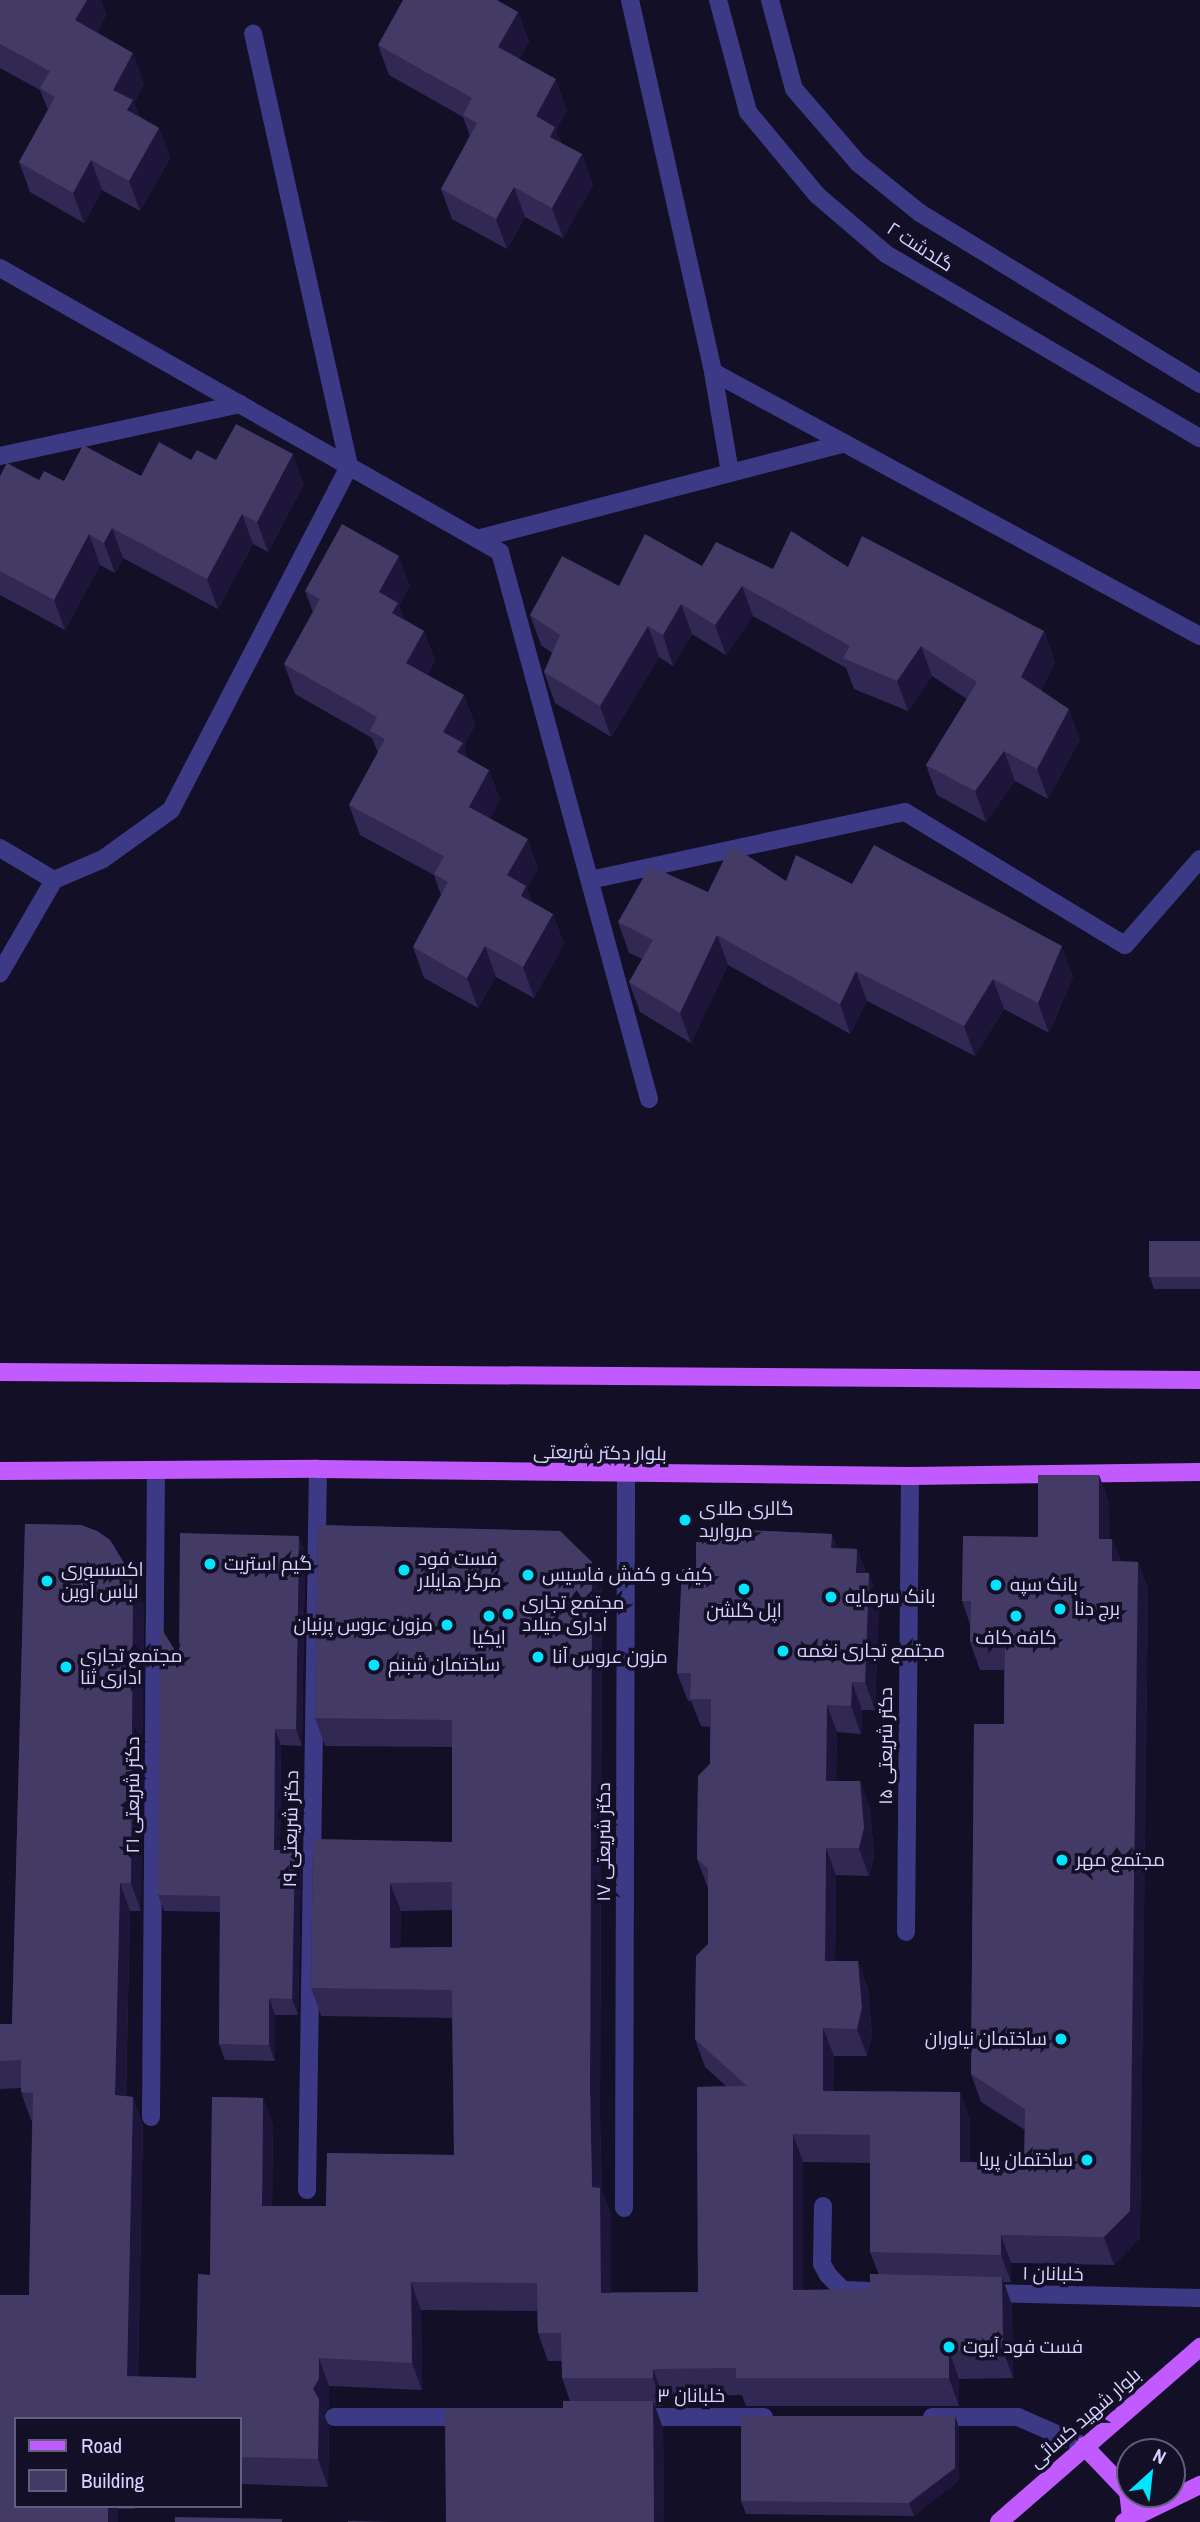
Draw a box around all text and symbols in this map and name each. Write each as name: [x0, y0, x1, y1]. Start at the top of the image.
street label: گلدشت ۲: [883, 217, 957, 277]
street label: بلوار دکتر شریعتی: [533, 1440, 667, 1466]
place label: گالری طلای مروارید: [699, 1498, 794, 1542]
marker: گالری طلای مروارید: [677, 1512, 693, 1528]
place label: فست فود مرکز هایلار: [418, 1548, 501, 1592]
place label: گیم استریت: [224, 1553, 312, 1575]
marker: گیم استریت: [202, 1556, 218, 1572]
place label: اکسسوری لباس آوین: [61, 1559, 144, 1603]
marker: فست فود مرکز هایلار: [396, 1562, 412, 1578]
place label: کیف و کفش فاسیس: [542, 1564, 713, 1586]
marker: کیف و کفش فاسیس: [520, 1567, 536, 1583]
marker: اکسسوری لباس آوین: [39, 1573, 55, 1589]
place label: بانک سپه: [1010, 1574, 1078, 1596]
marker: بانک سپه: [988, 1577, 1004, 1593]
marker: اپل گلشن: [736, 1581, 752, 1597]
place label: بانک سرمایه: [845, 1586, 936, 1608]
marker: بانک سرمایه: [823, 1589, 839, 1605]
place label: مجتمع تجاری اداری میلاد: [522, 1592, 625, 1636]
place label: برج دنا: [1074, 1598, 1120, 1620]
place label: اپل گلشن: [706, 1600, 782, 1622]
marker: برج دنا: [1052, 1601, 1068, 1617]
marker: مجتمع تجاری اداری میلاد: [500, 1606, 516, 1622]
marker: ايكيا: [481, 1608, 497, 1624]
marker: کافه کاف: [1008, 1608, 1024, 1624]
place label: مزون عروس پرنیان: [293, 1614, 433, 1636]
marker: مزون عروس پرنیان: [439, 1617, 455, 1633]
place label: ايكيا: [472, 1627, 506, 1649]
place label: کافه کاف: [975, 1627, 1057, 1649]
place label: مجتمع تجاری نغمه: [797, 1640, 945, 1662]
marker: مجتمع تجاری نغمه: [775, 1643, 791, 1659]
place label: مجتمع تجاری اداری ثنا: [80, 1645, 183, 1689]
place label: مزون عروس آنا: [552, 1646, 668, 1668]
marker: مزون عروس آنا: [530, 1649, 546, 1665]
place label: ساختمان شبنم: [388, 1654, 500, 1676]
marker: ساختمان شبنم: [366, 1657, 382, 1673]
marker: مجتمع تجاری اداری ثنا: [58, 1659, 74, 1675]
street label: ۱۵ دکتر شریعتی: [875, 1687, 897, 1805]
street label: ۲۱ دکتر شریعتی: [122, 1736, 144, 1854]
street label: ۱۹ دکتر شریعتی: [279, 1770, 303, 1888]
street label: ۱۷ دکتر شریعتی: [593, 1782, 615, 1902]
place label: مجتمع مهر: [1076, 1849, 1165, 1871]
marker: مجتمع مهر: [1054, 1852, 1070, 1868]
place label: ساختمان نیاوران: [925, 2028, 1047, 2050]
marker: ساختمان نیاوران: [1053, 2031, 1069, 2047]
place label: ساختمان پریا: [979, 2149, 1073, 2171]
marker: ساختمان پریا: [1079, 2152, 1095, 2168]
street label: ۱ خلبانان: [1022, 2262, 1084, 2286]
place label: فست فود آيوت: [963, 2336, 1083, 2358]
marker: فست فود آيوت: [941, 2339, 957, 2355]
street label: بلوار شهید کسائی: [1025, 2363, 1145, 2473]
street label: ۳ خلبانان: [657, 2385, 725, 2407]
legend: [14, 2417, 242, 2508]
text: Road: [81, 2431, 122, 2460]
north arrow: [1116, 2438, 1186, 2508]
text: N: [1149, 2442, 1171, 2470]
text: Building: [81, 2466, 144, 2495]

